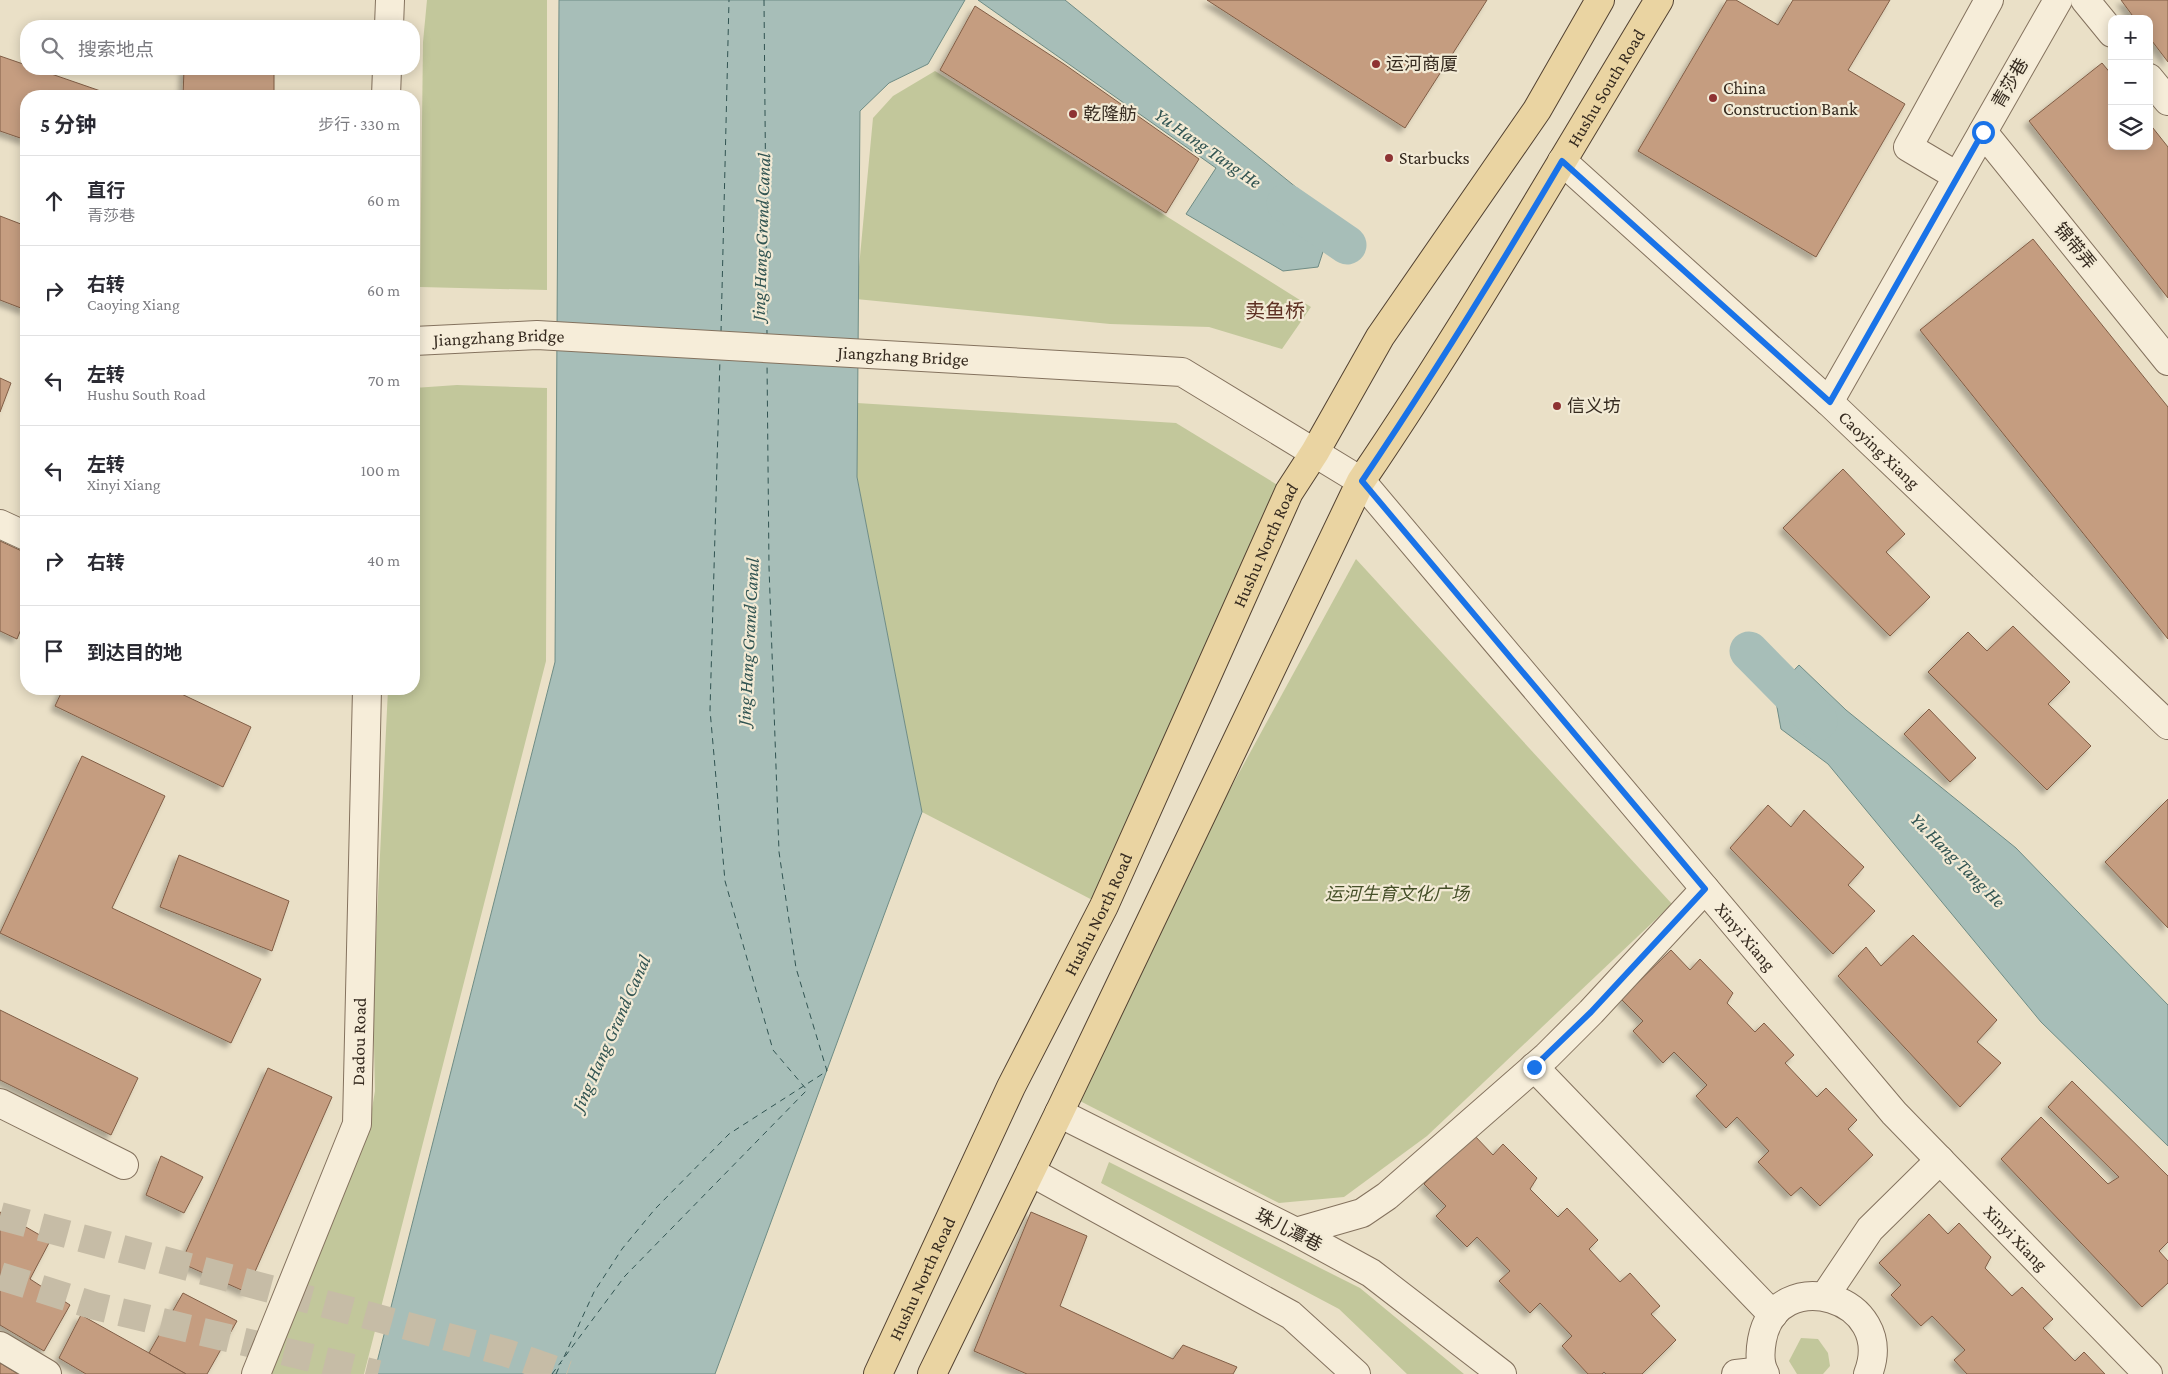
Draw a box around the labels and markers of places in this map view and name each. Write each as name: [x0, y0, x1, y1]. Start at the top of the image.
place label: 运河商厦: [1386, 54, 1458, 74]
marker: 运河商厦: [1370, 58, 1382, 70]
place label: China Construction Bank: [1723, 78, 1858, 119]
marker: China Construction Bank: [1707, 92, 1719, 104]
place label: 乾隆舫: [1083, 104, 1137, 124]
marker: 乾隆舫: [1067, 108, 1079, 120]
place label: Starbucks: [1399, 148, 1470, 168]
marker: Starbucks: [1383, 152, 1395, 164]
place label: 信义坊: [1567, 396, 1621, 416]
marker: 信义坊: [1551, 400, 1563, 412]

